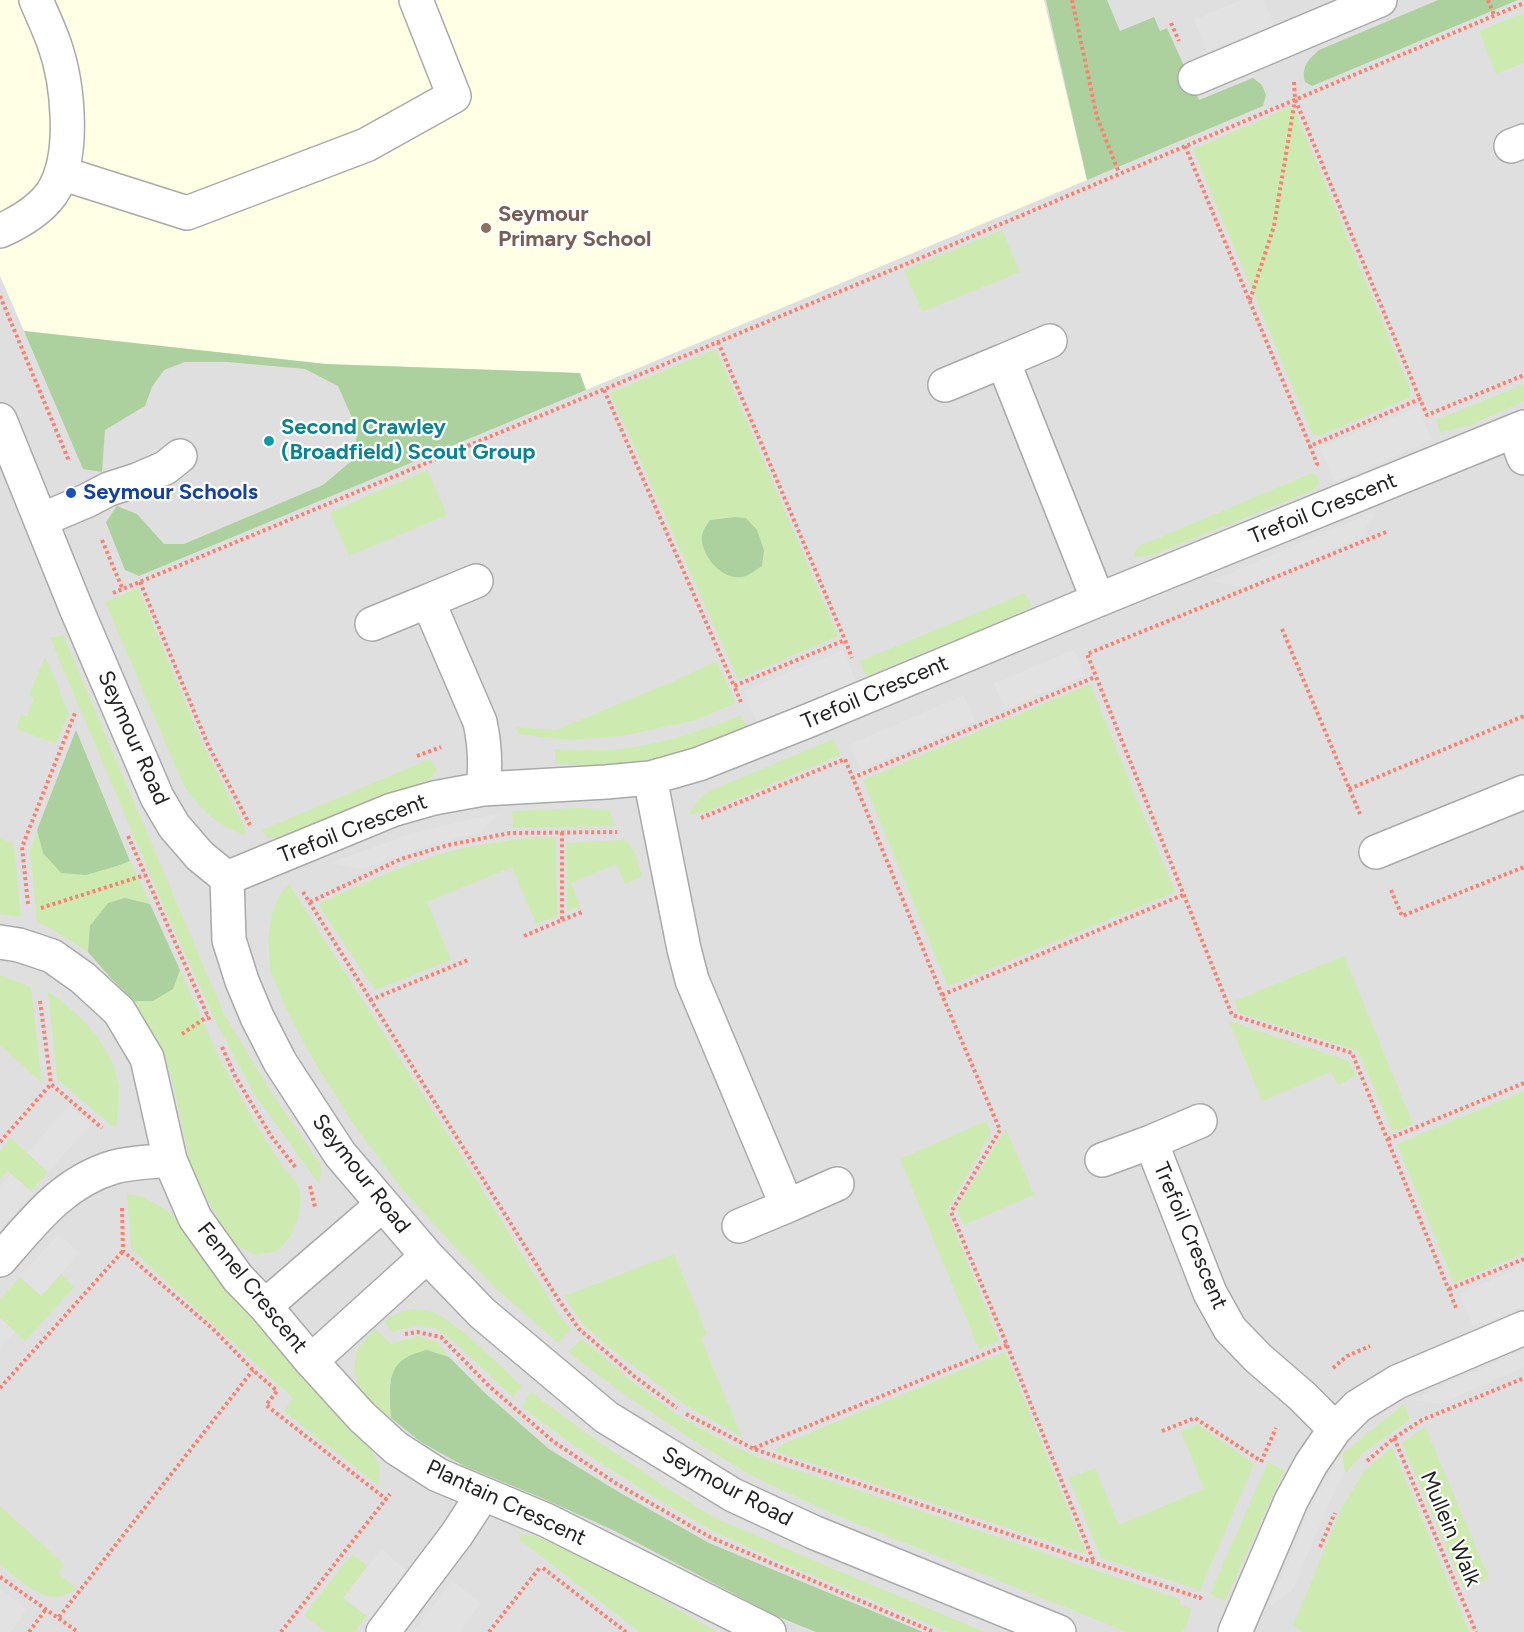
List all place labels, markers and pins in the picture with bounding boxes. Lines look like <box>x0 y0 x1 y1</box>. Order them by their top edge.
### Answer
place label: Seymour Primary School <box>498 202 651 254</box>
marker: Seymour Primary School <box>479 221 493 235</box>
place label: Second Crawley (Broadfield) Scout Group <box>281 415 535 466</box>
marker: Second Crawley (Broadfield) Scout Group <box>262 434 276 448</box>
place label: Seymour Schools <box>83 480 258 506</box>
marker: Seymour Schools <box>64 486 78 500</box>

